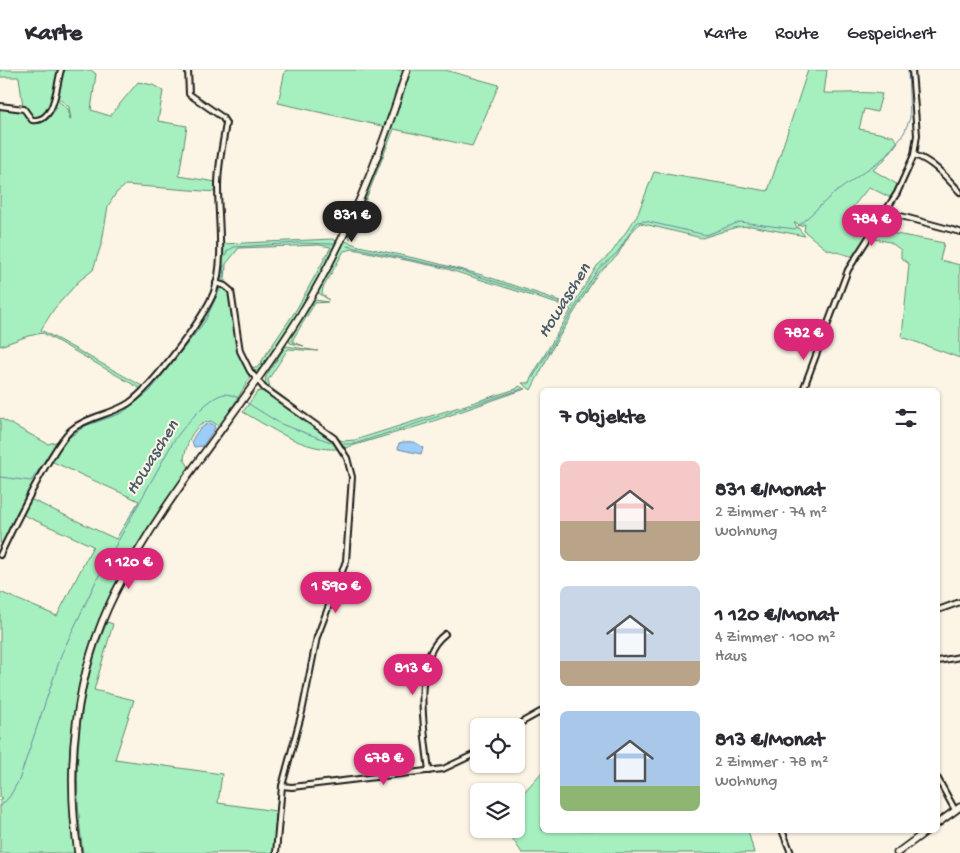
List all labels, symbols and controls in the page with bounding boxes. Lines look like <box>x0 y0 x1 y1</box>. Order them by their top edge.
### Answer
text: Karte <box>25 20 82 49</box>
text: Karte <box>704 24 747 45</box>
text: Route <box>775 24 819 45</box>
text: Gespeichert <box>847 24 935 45</box>
pin: 831 € <box>317 200 387 243</box>
pin: 784 € <box>837 204 907 247</box>
text: 831 € <box>334 207 370 226</box>
text: 784 € <box>853 211 891 230</box>
water label: Howaschen <box>534 260 596 342</box>
pin: 782 € <box>769 318 839 361</box>
text: 782 € <box>785 325 823 344</box>
icon: filters <box>892 404 920 432</box>
text: 7 Objekte <box>560 406 645 431</box>
water label: Howaschen <box>122 417 184 499</box>
text: 831 €/Monat <box>715 479 824 504</box>
icon: home <box>600 481 660 541</box>
text: 2 Zimmer · 74 m² <box>715 504 827 523</box>
text: Wohnung <box>715 523 777 542</box>
pin: 1 120 € <box>83 548 175 590</box>
text: 1 120 € <box>106 554 152 573</box>
pin: 1 590 € <box>290 572 382 614</box>
text: 1 590 € <box>311 578 361 597</box>
text: 1 120 €/Monat <box>715 604 837 629</box>
icon: home <box>600 606 660 666</box>
text: 4 Zimmer · 100 m² <box>715 629 836 648</box>
text: Haus <box>715 648 746 667</box>
pin: 813 € <box>378 654 448 696</box>
text: 813 € <box>395 660 431 679</box>
map controls <box>470 718 525 838</box>
button: locate <box>470 718 525 773</box>
text: 813 €/Monat <box>715 729 824 754</box>
icon: home <box>600 731 660 791</box>
pin: 678 € <box>349 744 419 786</box>
text: 678 € <box>365 750 403 769</box>
text: 2 Zimmer · 78 m² <box>715 754 828 773</box>
text: Wohnung <box>715 773 777 792</box>
button: layers <box>470 783 525 838</box>

